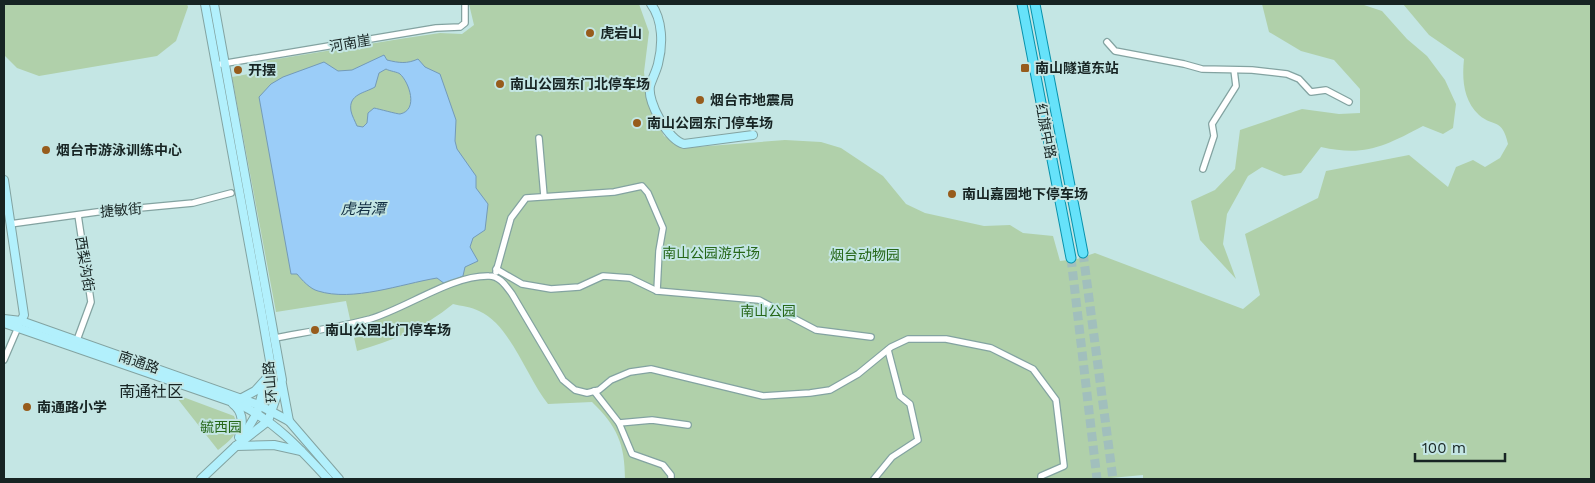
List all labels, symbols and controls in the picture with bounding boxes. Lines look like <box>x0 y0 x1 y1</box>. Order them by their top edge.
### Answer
place label: 虎岩山 <box>600 25 642 41</box>
marker: 虎岩山 <box>584 27 596 39</box>
street label: 河南崖 <box>328 31 372 55</box>
place label: 南山隧道东站 <box>1035 60 1119 76</box>
place label: 开摆 <box>248 62 276 78</box>
marker: 南山隧道东站 <box>1019 62 1031 74</box>
marker: 开摆 <box>232 64 244 76</box>
place label: 南山公园东门北停车场 <box>510 76 650 92</box>
marker: 南山公园东门北停车场 <box>494 78 506 90</box>
place label: 烟台市地震局 <box>710 92 794 108</box>
marker: 烟台市地震局 <box>694 94 706 106</box>
street label: 红旗中路 <box>1033 102 1059 160</box>
place label: 南山公园东门停车场 <box>647 115 773 131</box>
marker: 南山公园东门停车场 <box>631 117 643 129</box>
place label: 烟台市游泳训练中心 <box>56 142 182 158</box>
marker: 烟台市游泳训练中心 <box>40 144 52 156</box>
place label: 南山嘉园地下停车场 <box>962 186 1088 202</box>
marker: 南山嘉园地下停车场 <box>946 188 958 200</box>
street label: 捷敏街 <box>99 200 143 220</box>
water label: 虎岩潭 <box>340 200 388 218</box>
street label: 西梨沟街 <box>73 235 97 293</box>
park label: 南山公园游乐场 <box>662 245 760 261</box>
park label: 烟台动物园 <box>830 247 900 263</box>
park label: 南山公园 <box>740 303 796 319</box>
place label: 南山公园北门停车场 <box>325 322 451 338</box>
marker: 南山公园北门停车场 <box>309 324 321 336</box>
street label: 南通路 <box>117 348 161 376</box>
street label: 环山路 <box>260 360 280 404</box>
district label: 南通社区 <box>119 382 183 401</box>
place label: 南通路小学 <box>37 399 107 415</box>
marker: 南通路小学 <box>21 401 33 413</box>
park label: 毓西园 <box>200 419 242 435</box>
scale bar <box>1415 430 1505 462</box>
text: 100 m <box>1422 439 1466 457</box>

